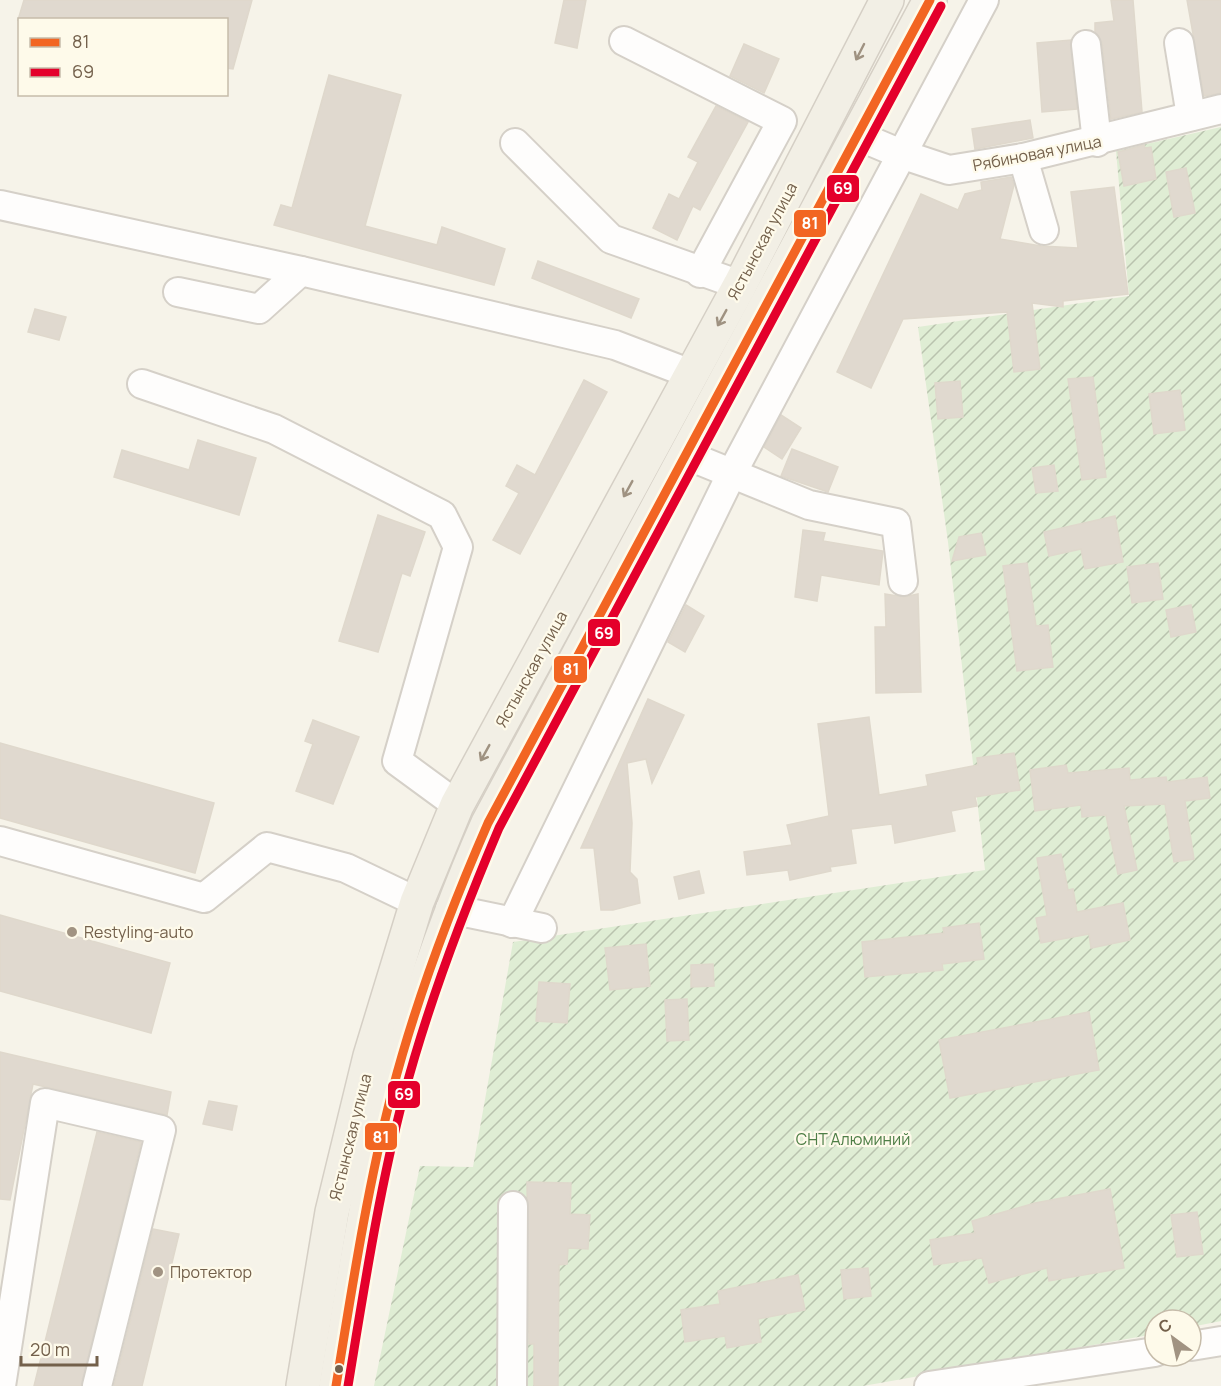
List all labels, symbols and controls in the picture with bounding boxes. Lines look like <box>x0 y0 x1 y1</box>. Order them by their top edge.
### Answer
legend <box>18 18 228 96</box>
text: 81 <box>72 29 89 53</box>
one-way arrow <box>854 43 866 60</box>
text: 69 <box>72 59 94 83</box>
street label: Рябиновая улица <box>971 130 1103 176</box>
line badge: 69 <box>826 174 860 203</box>
text: 69 <box>833 177 853 199</box>
street label: Ястынская улица <box>722 178 802 304</box>
line badge: 81 <box>793 209 827 238</box>
text: 81 <box>802 212 818 234</box>
one-way arrow <box>716 309 728 326</box>
one-way arrow <box>622 480 633 498</box>
street label: Ястынская улица <box>490 607 572 731</box>
line badge: 69 <box>587 618 621 647</box>
text: 69 <box>594 622 614 644</box>
line badge: 81 <box>553 655 588 684</box>
text: 81 <box>563 658 579 680</box>
one-way arrow <box>479 744 491 761</box>
place label: Restyling-auto <box>84 921 194 943</box>
marker: Restyling-auto <box>65 925 79 939</box>
street label: Ястынская улица <box>324 1071 376 1203</box>
line badge: 69 <box>387 1080 421 1109</box>
text: 69 <box>394 1083 414 1105</box>
line badge: 81 <box>364 1122 398 1151</box>
text: 81 <box>373 1126 389 1148</box>
park label: СНТ Алюминий <box>796 1128 910 1150</box>
place label: Протектор <box>170 1261 252 1283</box>
marker: Протектор <box>151 1265 165 1279</box>
north arrow <box>1143 1308 1203 1368</box>
text: С <box>1154 1313 1176 1338</box>
scale bar <box>21 1329 98 1367</box>
text: 20 m <box>30 1337 70 1361</box>
unlabelled marker <box>333 1363 345 1375</box>

